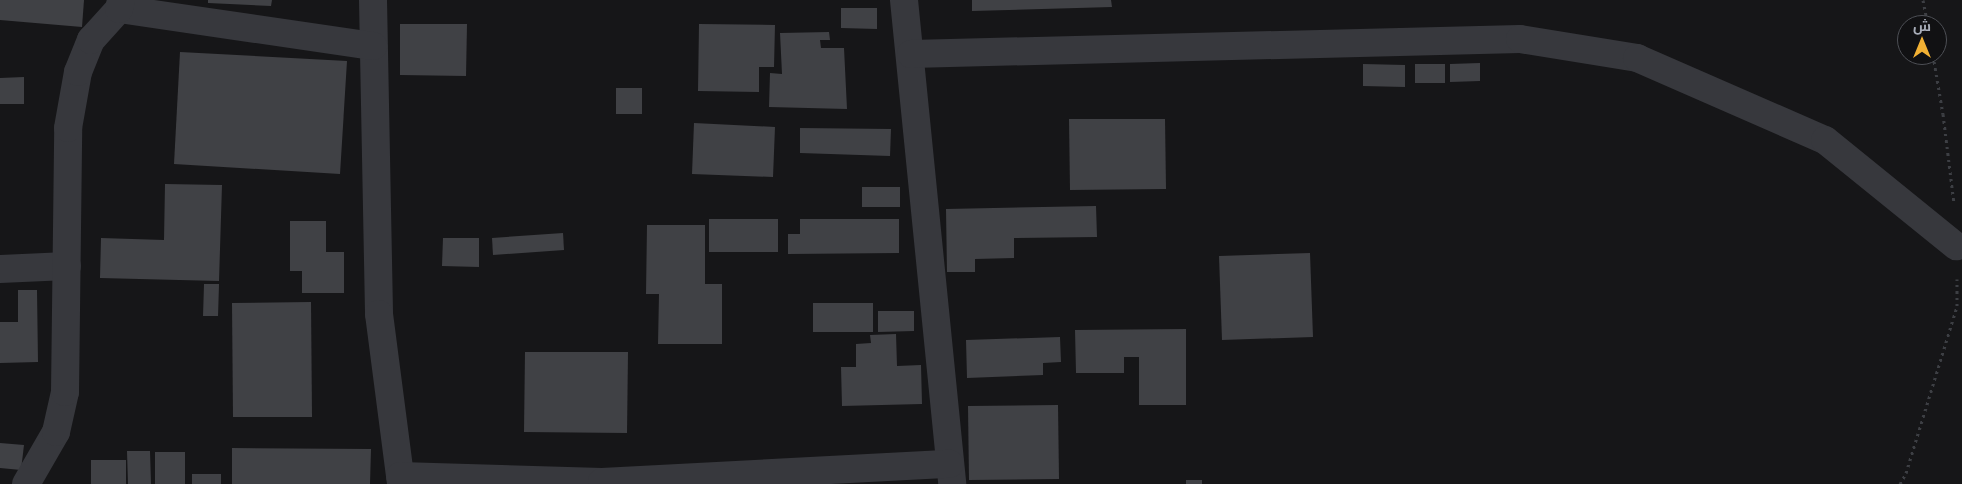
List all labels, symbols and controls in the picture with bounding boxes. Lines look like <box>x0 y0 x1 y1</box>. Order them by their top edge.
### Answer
north arrow <box>1897 15 1947 65</box>
text: ش <box>1913 17 1931 35</box>

